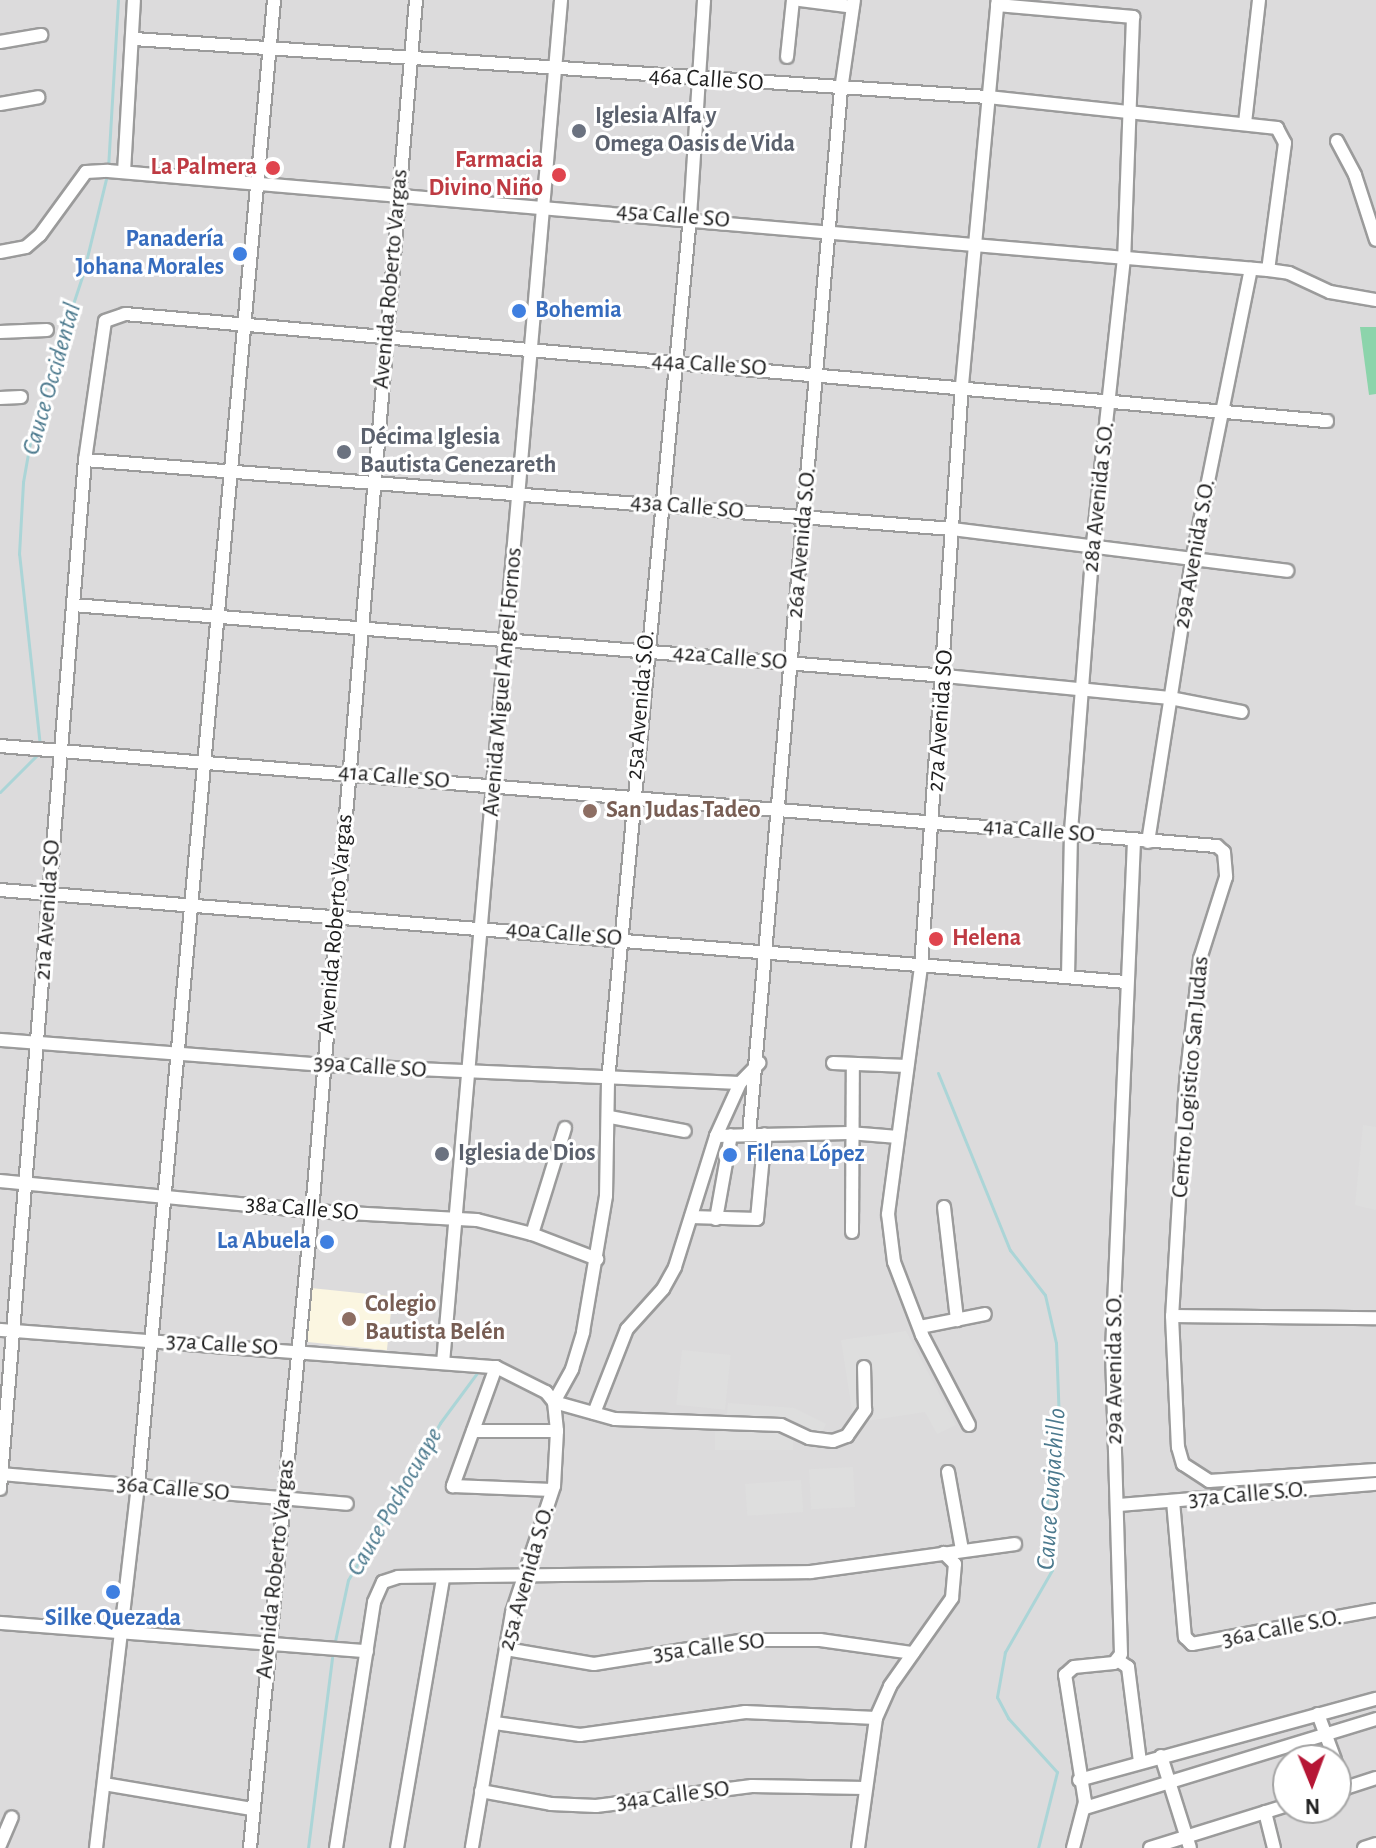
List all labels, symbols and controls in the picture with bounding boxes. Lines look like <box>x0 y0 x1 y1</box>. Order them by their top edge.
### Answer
street label: 46a Calle SO <box>648 62 764 98</box>
place label: Iglesia Alfa y Omega Oasis de Vida <box>595 103 795 159</box>
marker: Iglesia Alfa y Omega Oasis de Vida <box>570 122 588 140</box>
place label: Farmacia Divino Niño <box>428 147 543 203</box>
place label: La Palmera <box>151 154 257 182</box>
marker: La Palmera <box>264 159 282 177</box>
marker: Farmacia Divino Niño <box>550 166 568 184</box>
street label: Avenida Roberto Vargas <box>367 168 415 390</box>
street label: 45a Calle SO <box>615 197 731 235</box>
place label: Panadería Johana Morales <box>76 226 224 282</box>
marker: Panadería Johana Morales <box>231 245 249 263</box>
place label: Bohemia <box>535 297 622 325</box>
water label: Cauce Occidental <box>15 299 89 459</box>
marker: Bohemia <box>510 302 528 320</box>
street label: 44a Calle SO <box>651 347 767 383</box>
street label: 28a Avenida S.O. <box>1077 420 1121 574</box>
place label: Décima Iglesia Bautista Genezareth <box>360 424 556 480</box>
marker: Décima Iglesia Bautista Genezareth <box>335 443 353 461</box>
street label: 26a Avenida S.O. <box>781 466 823 620</box>
street label: 29a Avenida S.O. <box>1168 477 1222 631</box>
street label: 43a Calle SO <box>629 488 745 526</box>
street label: Avenida Miguel Angel Fornos <box>477 546 529 818</box>
street label: 25a Avenida S.O. <box>620 629 662 781</box>
street label: 42a Calle SO <box>672 639 788 677</box>
street label: 27a Avenida SO <box>922 649 960 793</box>
street label: 41a Calle SO <box>337 758 451 796</box>
place label: San Judas Tadeo <box>606 797 761 825</box>
marker: San Judas Tadeo <box>581 802 599 820</box>
street label: 41a Calle SO <box>982 812 1096 850</box>
street label: Avenida Roberto Vargas <box>312 813 360 1035</box>
street label: 21a Avenida SO <box>29 839 67 981</box>
street label: 40a Calle SO <box>505 915 623 953</box>
place label: Helena <box>952 925 1021 953</box>
marker: Helena <box>927 930 945 948</box>
street label: Centro Logistico San Judas <box>1166 955 1216 1199</box>
street label: 39a Calle SO <box>313 1049 427 1085</box>
place label: Iglesia de Dios <box>458 1140 595 1168</box>
place label: Filena López <box>746 1141 865 1169</box>
marker: Iglesia de Dios <box>433 1145 451 1163</box>
marker: Filena López <box>721 1146 739 1164</box>
street label: 38a Calle SO <box>244 1190 360 1228</box>
place label: La Abuela <box>217 1228 311 1256</box>
marker: La Abuela <box>318 1233 336 1251</box>
place label: Colegio Bautista Belén <box>365 1291 505 1347</box>
street label: 29a Avenida S.O. <box>1101 1293 1129 1445</box>
marker: Colegio Bautista Belén <box>340 1310 358 1328</box>
street label: 37a Calle SO <box>165 1327 279 1363</box>
water label: Cauce Cuajachillo <box>1031 1407 1073 1571</box>
water label: Cauce Pochocuape <box>340 1422 450 1582</box>
street label: Avenida Roberto Vargas <box>250 1458 302 1680</box>
street label: 36a Calle SO <box>115 1470 231 1508</box>
street label: 37a Calle S.O. <box>1187 1475 1309 1515</box>
street label: 25a Avenida S.O. <box>492 1502 562 1654</box>
marker: Silke Quezada <box>104 1583 122 1601</box>
street label: 36a Calle S.O. <box>1220 1603 1344 1655</box>
place label: Silke Quezada <box>45 1605 181 1633</box>
street label: 35a Calle SO <box>652 1627 766 1669</box>
north arrow <box>1272 1744 1352 1824</box>
street label: 34a Calle SO <box>615 1775 731 1817</box>
text: N <box>1305 1795 1320 1817</box>

